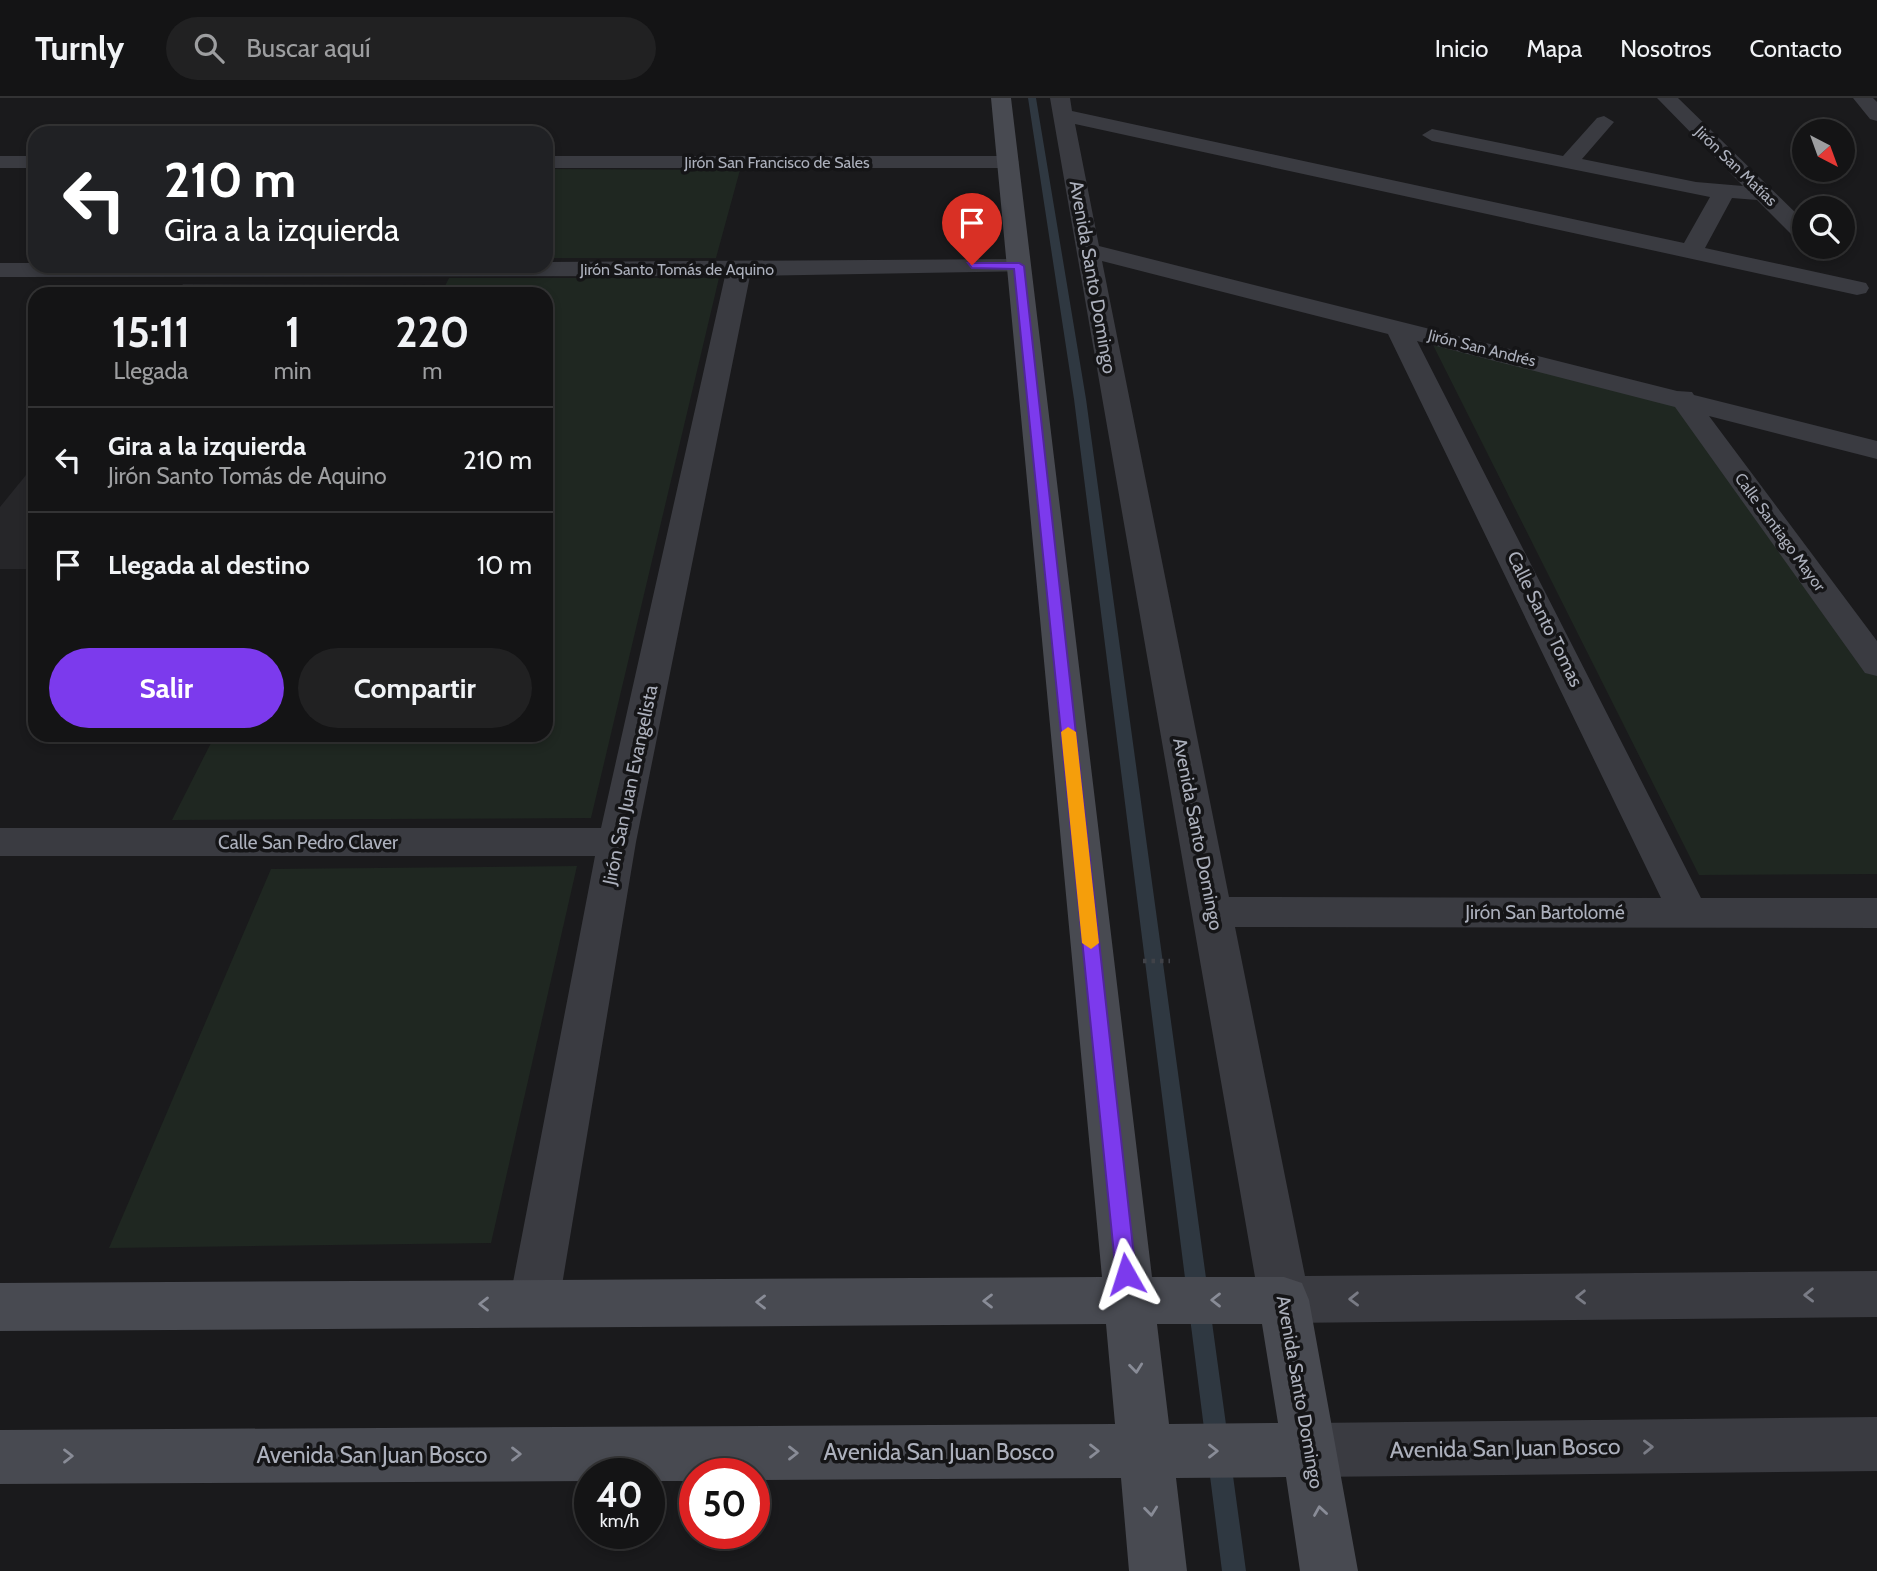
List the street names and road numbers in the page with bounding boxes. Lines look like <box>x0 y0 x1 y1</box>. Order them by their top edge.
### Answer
street label: Jirón San Matías <box>1690 121 1781 210</box>
street label: Jirón San Francisco de Sales <box>683 153 870 172</box>
street label: Avenida Santo Domingo <box>1065 179 1121 375</box>
street label: Jirón Santo Tomás de Aquino <box>579 260 774 279</box>
street label: Jirón San Andrés <box>1425 325 1538 371</box>
street label: Calle Santiago Mayor <box>1731 469 1830 596</box>
street label: Calle Santo Tomas <box>1502 547 1588 691</box>
street label: Jirón San Juan Evangelista <box>597 683 662 888</box>
street label: Avenida Santo Domingo <box>1168 736 1228 932</box>
street label: Calle San Pedro Claver <box>218 831 398 854</box>
street label: Jirón San Bartolomé <box>1464 901 1625 924</box>
street label: Avenida Santo Domingo <box>1272 1294 1328 1490</box>
street label: Avenida San Juan Bosco <box>1389 1432 1621 1464</box>
street label: Avenida San Juan Bosco <box>823 1438 1055 1466</box>
street label: Avenida San Juan Bosco <box>256 1441 488 1469</box>

